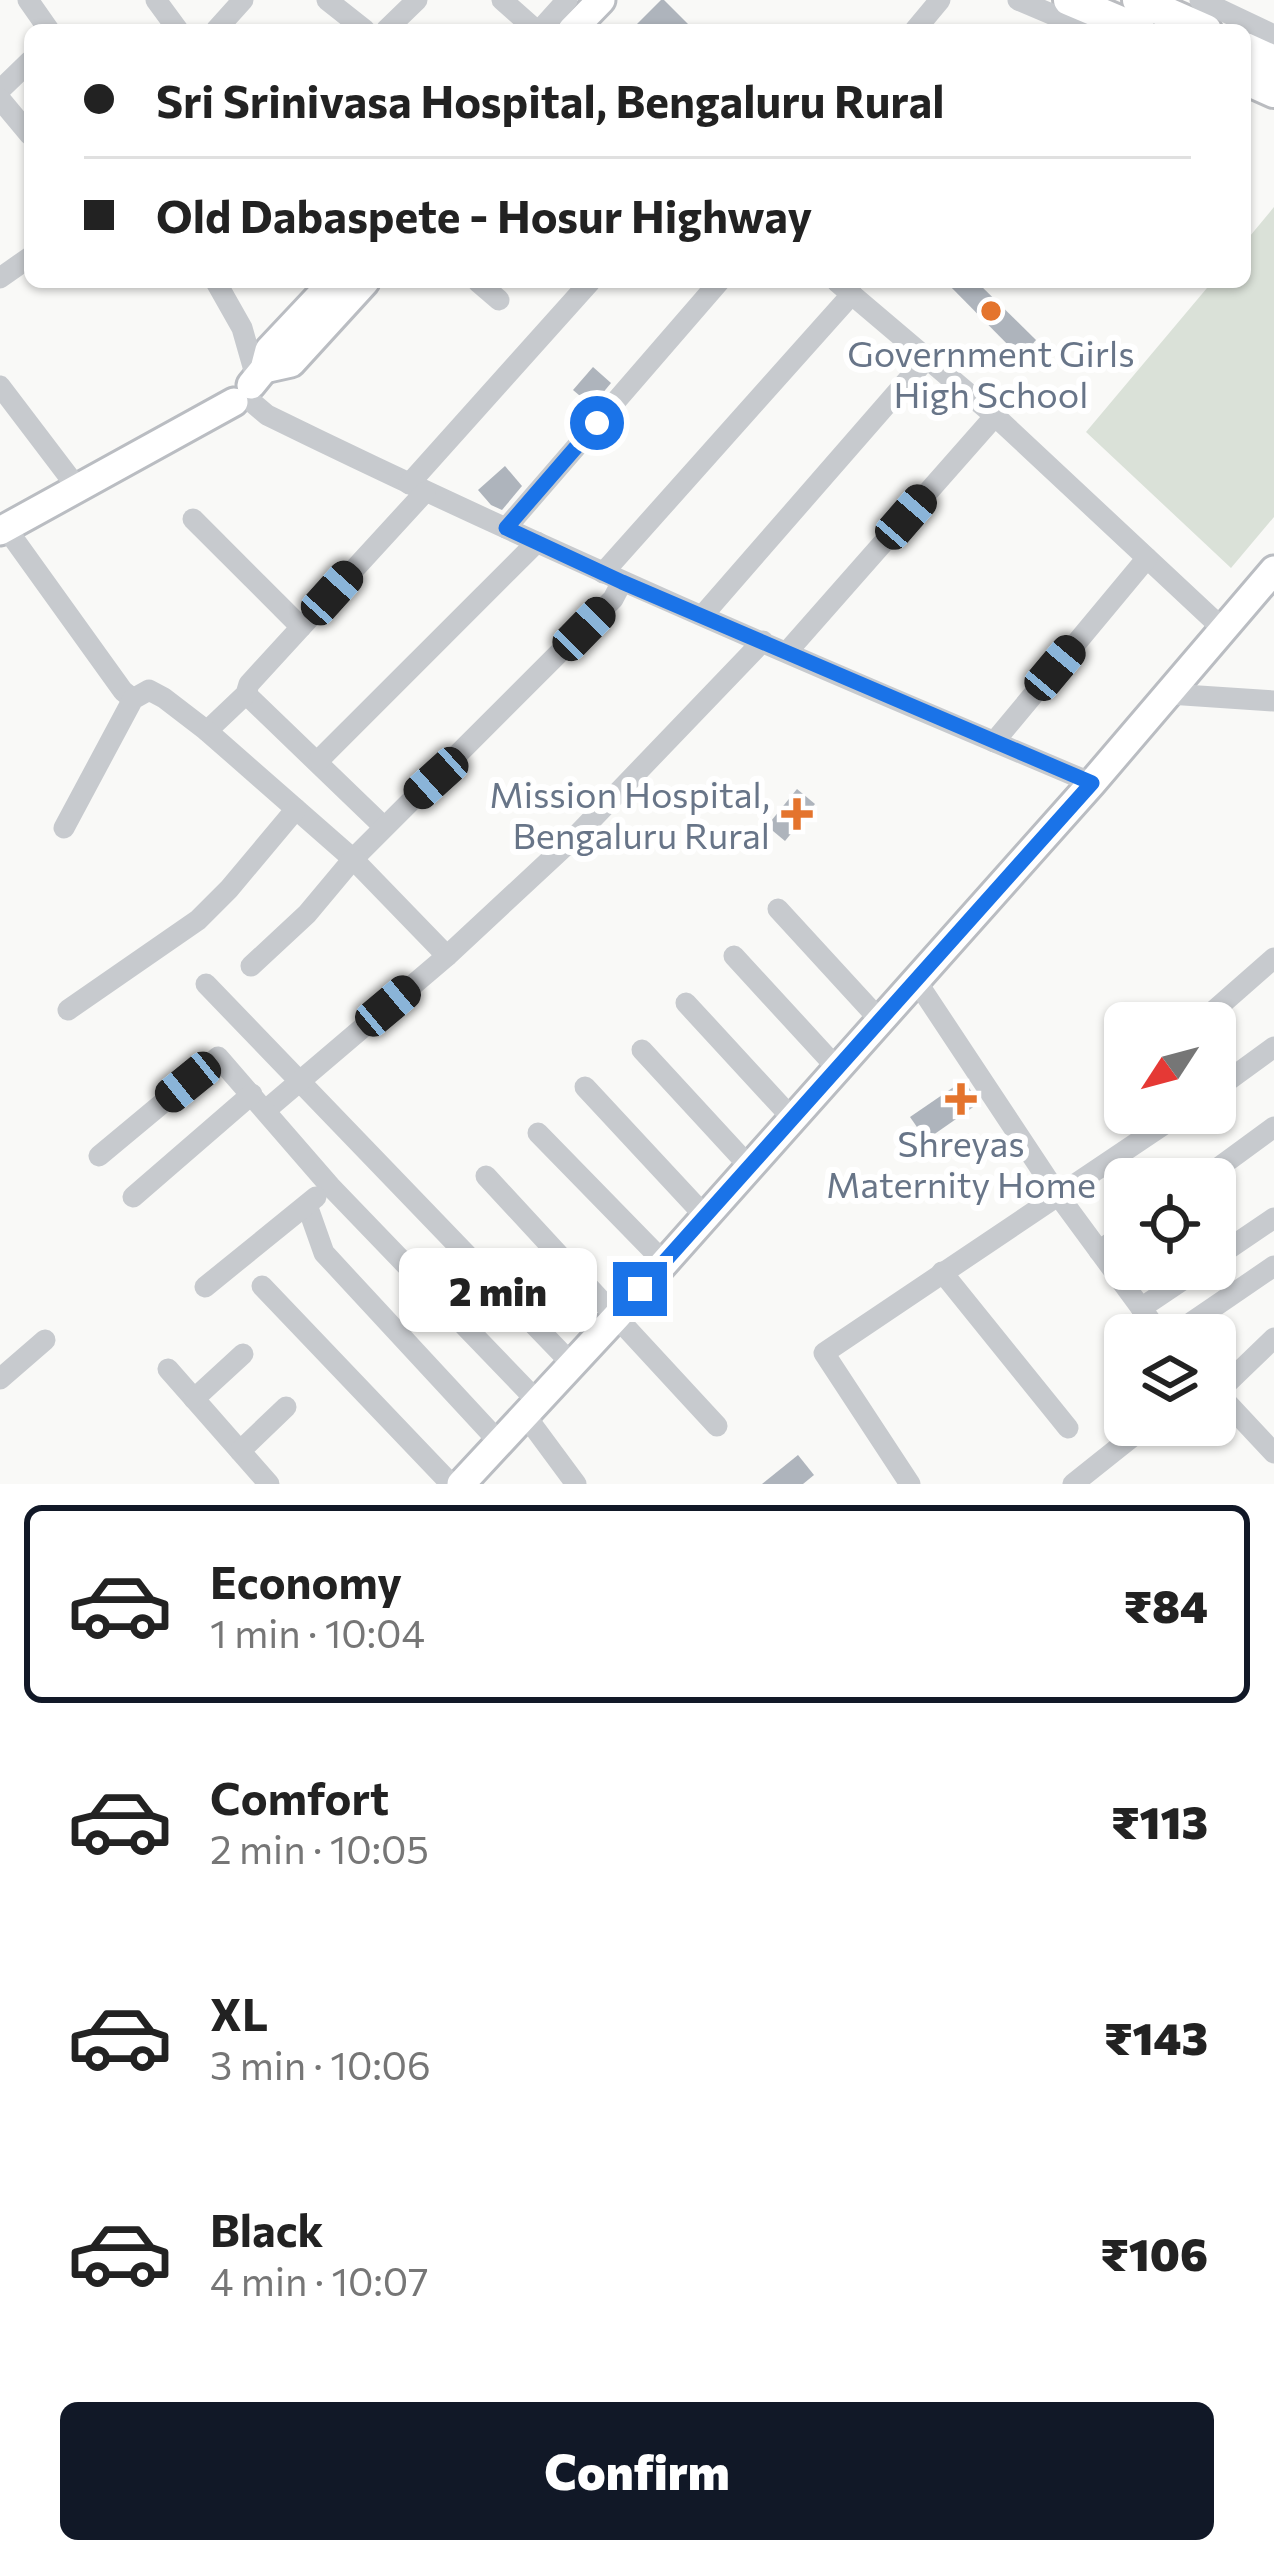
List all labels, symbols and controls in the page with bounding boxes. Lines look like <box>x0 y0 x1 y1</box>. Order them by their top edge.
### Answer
text: Sri Srinivasa Hospital, Bengaluru Rural <box>156 72 944 127</box>
text: Old Dabaspete - Hosur Highway <box>156 187 812 242</box>
marker: Government Girls High School <box>978 298 1004 324</box>
place label: Government Girls High School <box>847 330 1135 415</box>
route start <box>570 396 624 450</box>
car <box>869 478 943 556</box>
car <box>295 554 369 632</box>
car <box>546 591 622 667</box>
car <box>1018 629 1092 707</box>
car <box>397 741 475 815</box>
place label: Mission Hospital, Bengaluru Rural <box>489 771 770 856</box>
marker: Mission Hospital, Bengaluru Rural <box>781 798 813 830</box>
car <box>349 969 427 1043</box>
north arrow <box>1104 1002 1236 1134</box>
map controls <box>1104 1002 1236 1446</box>
car <box>149 1045 227 1119</box>
marker: Shreyas Maternity Home <box>945 1083 977 1115</box>
place label: Shreyas Maternity Home <box>826 1120 1096 1205</box>
button: locate <box>1104 1158 1236 1290</box>
callout: 2 min <box>400 1247 598 1331</box>
route end <box>613 1262 667 1316</box>
text: 2 min <box>449 1266 547 1314</box>
button: layers <box>1104 1314 1236 1446</box>
icon: car <box>66 1550 174 1658</box>
text: Economy <box>210 1553 402 1608</box>
text: ₹84 <box>1123 1577 1208 1632</box>
text: 1 min · 10:04 <box>210 1608 425 1656</box>
icon: car <box>66 1766 174 1874</box>
text: Comfort <box>210 1769 389 1824</box>
text: ₹113 <box>1111 1793 1208 1848</box>
text: 2 min · 10:05 <box>210 1824 429 1872</box>
icon: car <box>66 1982 174 2090</box>
text: XL <box>210 1985 268 2040</box>
text: ₹143 <box>1104 2009 1208 2064</box>
text: 3 min · 10:06 <box>210 2040 431 2088</box>
icon: car <box>66 2198 174 2306</box>
text: Black <box>210 2201 323 2256</box>
text: ₹106 <box>1100 2225 1208 2280</box>
text: 4 min · 10:07 <box>210 2256 429 2304</box>
button: Confirm <box>60 2402 1214 2540</box>

